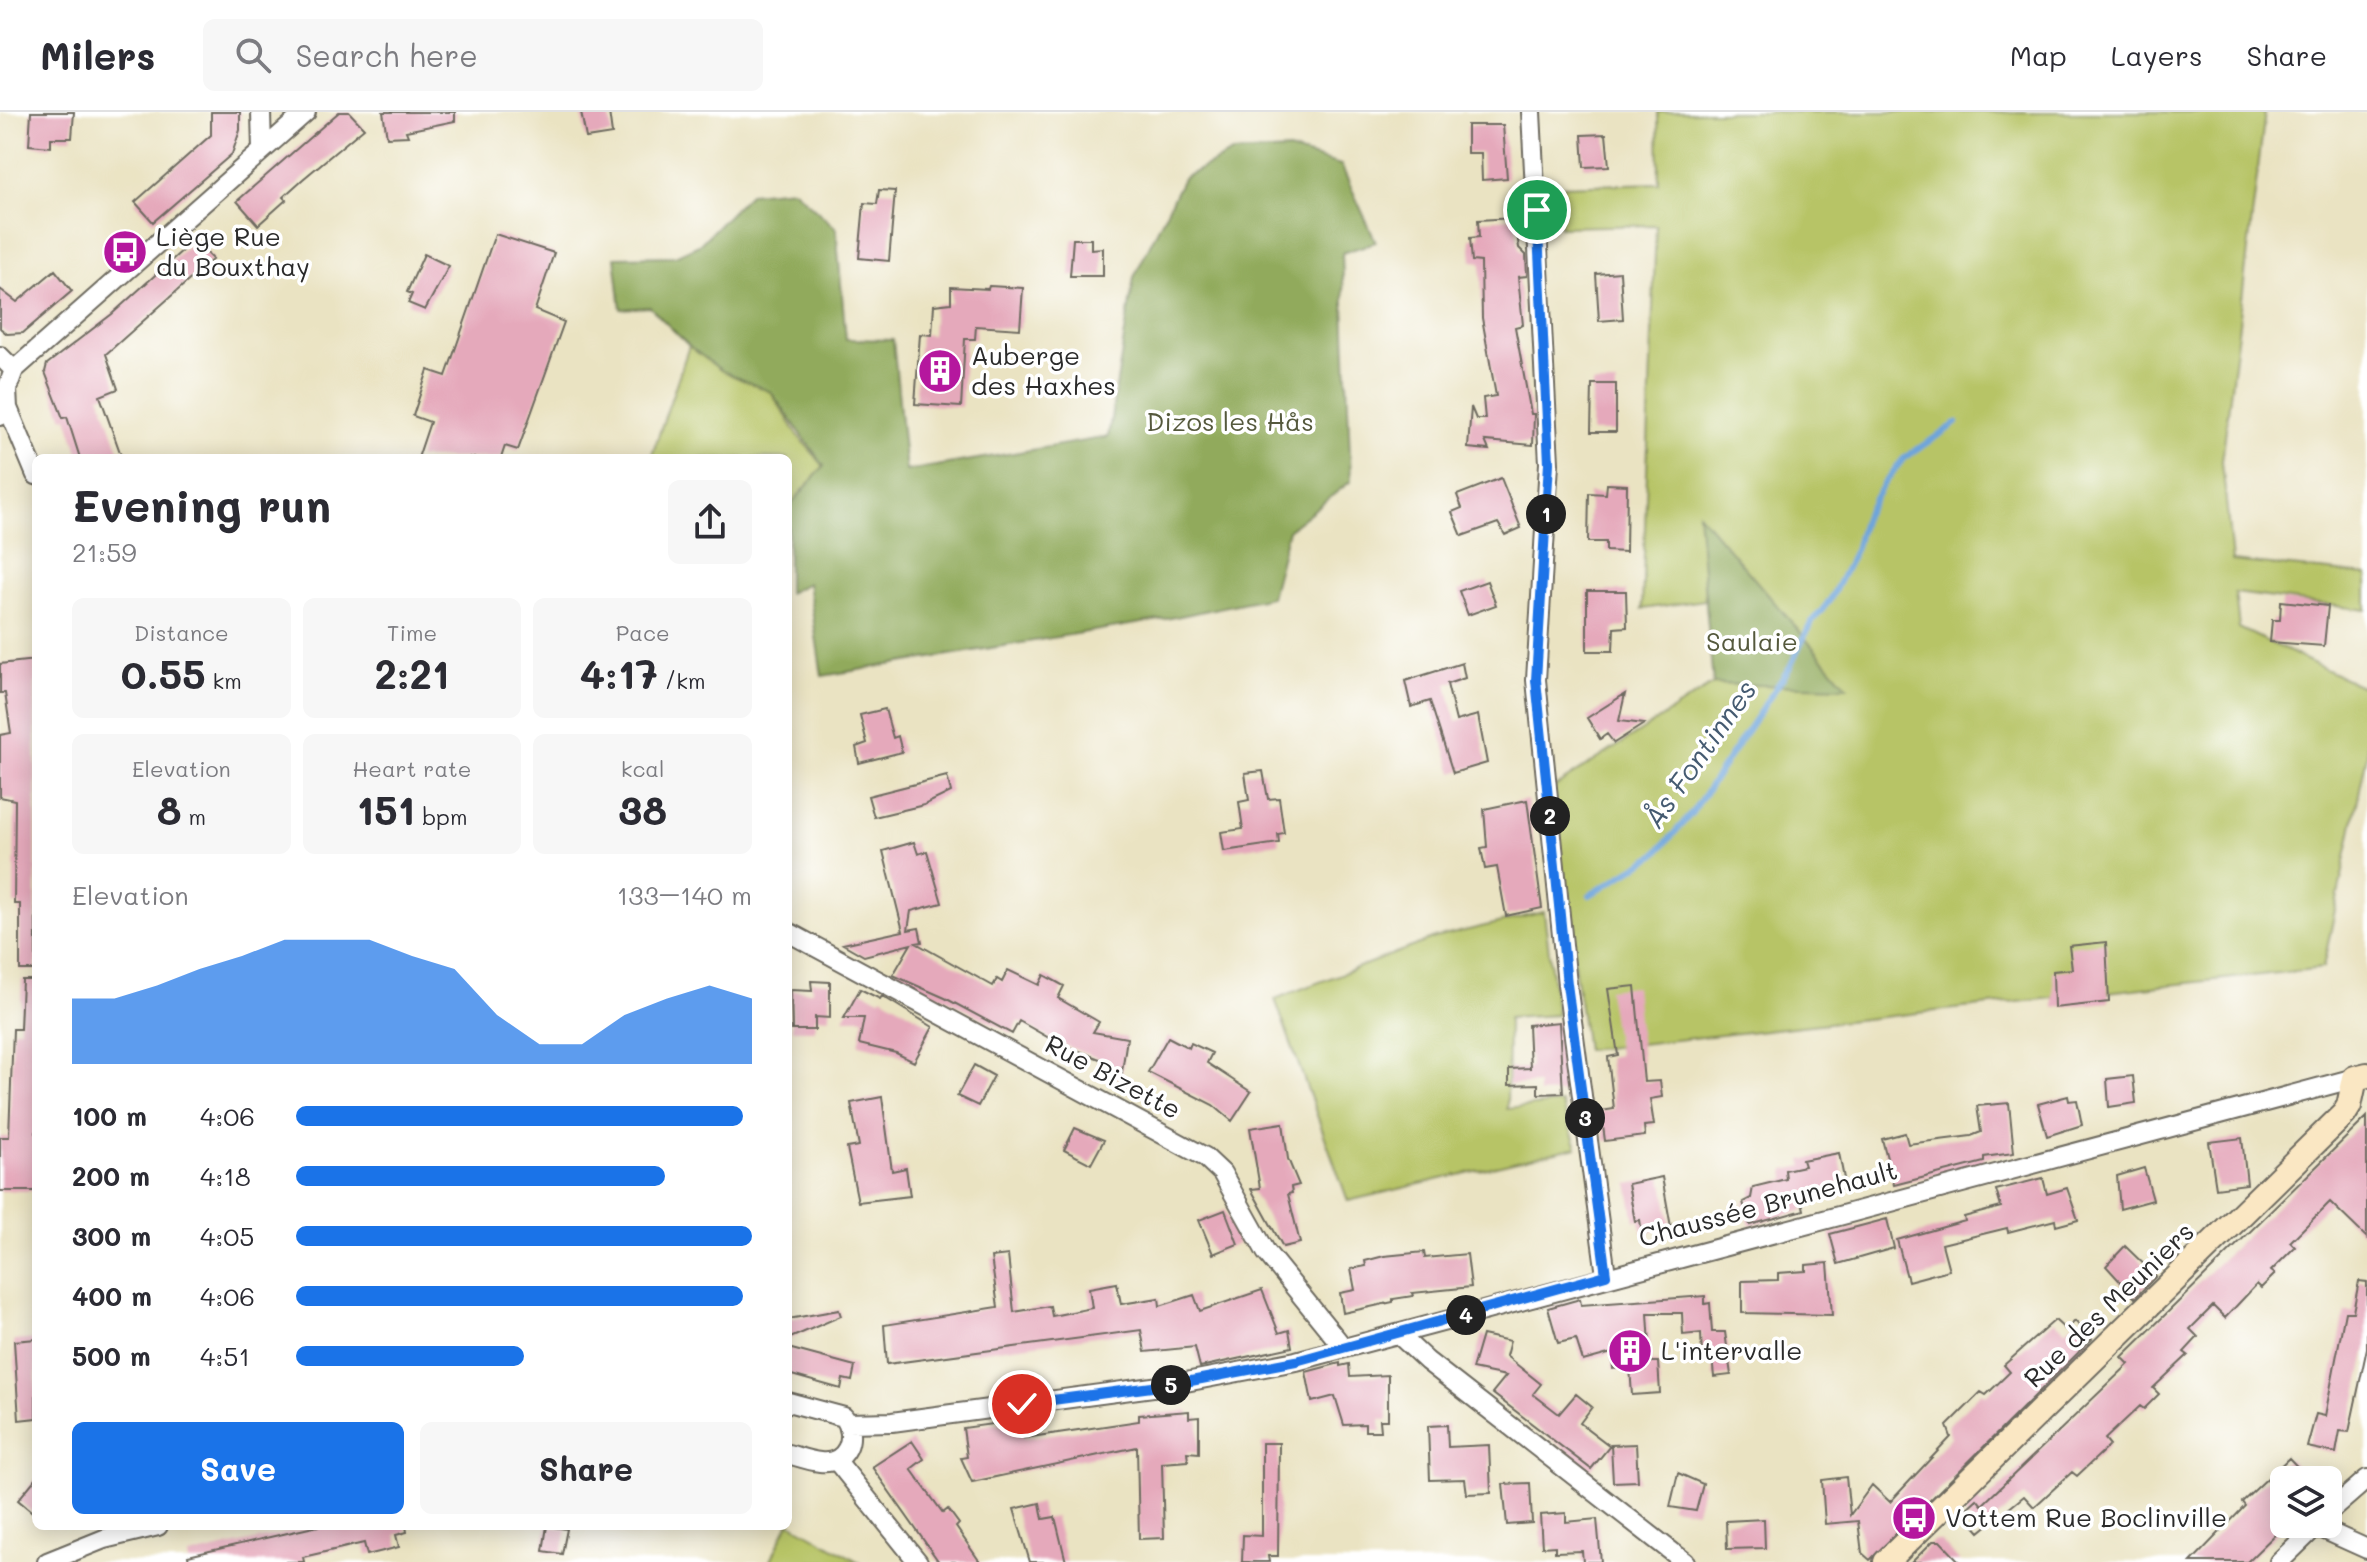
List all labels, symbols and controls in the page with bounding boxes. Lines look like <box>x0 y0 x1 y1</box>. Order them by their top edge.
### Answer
search box <box>203 19 763 91</box>
text: Milers <box>40 30 155 80</box>
icon: search <box>231 33 275 77</box>
text: Search here <box>295 35 478 75</box>
text: Map <box>2010 37 2067 73</box>
text: Layers <box>2111 37 2203 73</box>
text: Share <box>2247 37 2327 73</box>
pin <box>1503 176 1571 244</box>
icon: arrive <box>1515 188 1559 232</box>
place label: Liège Rue du Bouxthay <box>156 219 310 283</box>
bus stop icon: Liège Rue du Bouxthay <box>101 228 149 276</box>
place label: Auberge des Haxhes <box>971 338 1116 402</box>
building icon: Auberge des Haxhes <box>916 347 964 395</box>
park label: Dizos les Hås <box>1146 404 1314 438</box>
text: Evening run <box>72 476 331 533</box>
button: share <box>668 480 752 564</box>
pin: 1 <box>1526 494 1566 534</box>
text: 1 <box>1541 499 1551 528</box>
text: 21:59 <box>72 535 137 569</box>
text: Distance <box>134 618 229 647</box>
text: Time <box>387 618 437 647</box>
text: Pace <box>616 618 670 647</box>
park label: Saulaie <box>1706 624 1798 658</box>
text: 0.55 <box>121 647 206 699</box>
text: 2:21 <box>374 647 450 699</box>
text: 4:17 <box>580 647 658 699</box>
text: km <box>206 666 242 695</box>
text: /km <box>658 666 706 695</box>
water label: Ås Fontinnes <box>1635 672 1763 834</box>
text: Elevation <box>132 754 231 783</box>
text: Heart rate <box>353 754 471 783</box>
text: kcal <box>621 754 665 783</box>
text: 8 <box>157 783 181 835</box>
text: 151 <box>357 783 415 835</box>
text: 38 <box>618 783 667 835</box>
pin: 2 <box>1530 796 1570 836</box>
text: 2 <box>1544 801 1556 830</box>
text: m <box>181 802 206 831</box>
text: bpm <box>415 802 467 831</box>
text: Elevation <box>72 878 189 912</box>
text: 133–140 m <box>617 878 752 912</box>
street label: Rue Bizette <box>1040 1026 1187 1126</box>
pin: 3 <box>1565 1098 1605 1138</box>
text: 100 m <box>72 1099 147 1133</box>
text: 4:06 <box>200 1099 255 1133</box>
text: 3 <box>1578 1103 1592 1132</box>
street label: Chaussée Brunehault <box>1635 1152 1901 1254</box>
text: 200 m <box>72 1159 150 1193</box>
text: 4:18 <box>200 1159 251 1193</box>
street label: Rue des Meuniers <box>2016 1214 2201 1394</box>
text: 300 m <box>72 1219 151 1253</box>
text: 4:05 <box>200 1219 255 1253</box>
text: 400 m <box>72 1279 152 1313</box>
text: 4:06 <box>200 1279 255 1313</box>
pin: 4 <box>1446 1295 1486 1335</box>
text: 4 <box>1459 1300 1473 1329</box>
building icon: L'intervalle <box>1606 1327 1654 1375</box>
place label: L'intervalle <box>1661 1333 1802 1367</box>
text: 500 m <box>72 1339 151 1373</box>
text: 4:51 <box>200 1339 250 1373</box>
pin: 5 <box>1151 1365 1191 1405</box>
pin <box>988 1370 1056 1438</box>
text: 5 <box>1165 1370 1177 1399</box>
icon: check <box>1000 1382 1044 1426</box>
button: Save <box>72 1422 404 1514</box>
button: Share <box>420 1422 752 1514</box>
map controls <box>2270 1466 2342 1538</box>
button: layers <box>2270 1466 2342 1538</box>
bus stop icon: Vottem Rue Boclinville <box>1890 1494 1938 1542</box>
place label: Vottem Rue Boclinville <box>1945 1500 2227 1534</box>

